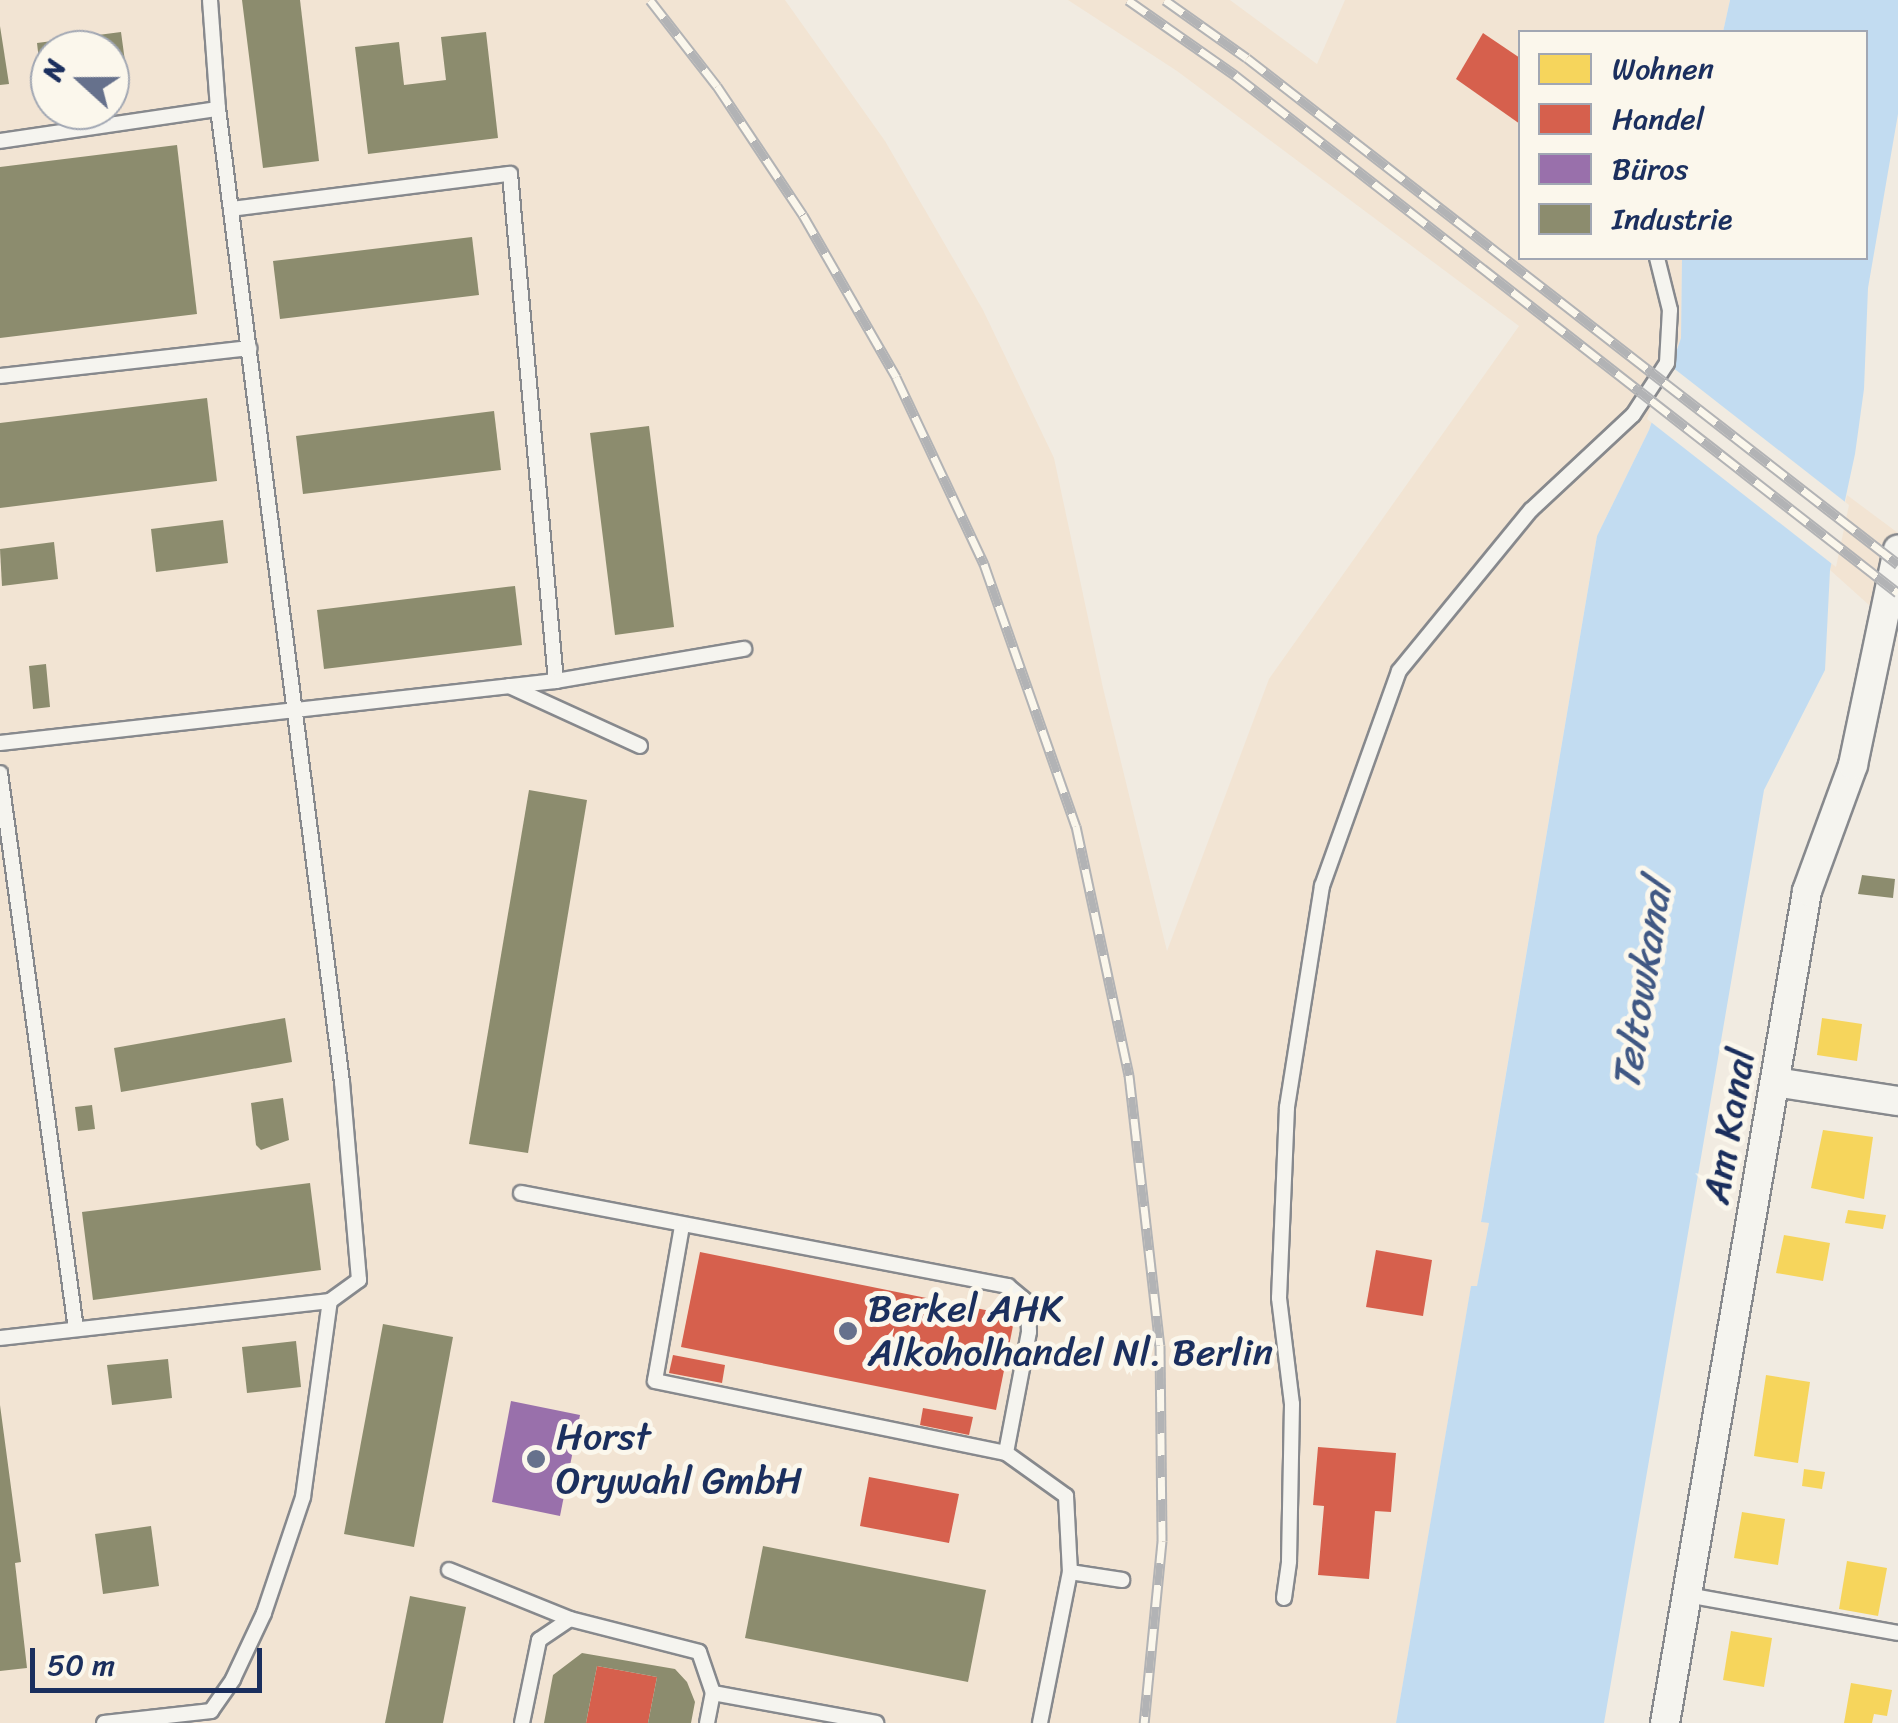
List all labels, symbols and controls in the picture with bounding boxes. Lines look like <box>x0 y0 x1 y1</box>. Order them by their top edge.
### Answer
north arrow <box>30 30 130 130</box>
legend <box>1518 30 1868 260</box>
text: Wohnen <box>1612 42 1714 96</box>
text: N <box>27 52 80 88</box>
text: Handel <box>1612 92 1704 146</box>
text: Büros <box>1612 142 1688 196</box>
text: Industrie <box>1612 192 1732 246</box>
water label: Teltowkanal <box>1602 877 1682 1093</box>
street label: Am Kanal <box>1693 1045 1765 1207</box>
place label: Berkel AHK Alkoholhandel Nl. Berlin <box>868 1286 1273 1376</box>
marker: Berkel AHK Alkoholhandel Nl. Berlin <box>837 1320 859 1342</box>
place label: Horst Orywahl GmbH <box>556 1414 802 1504</box>
marker: Horst Orywahl GmbH <box>525 1448 547 1470</box>
scale bar <box>35 1628 268 1690</box>
text: 50 m <box>47 1638 115 1692</box>

